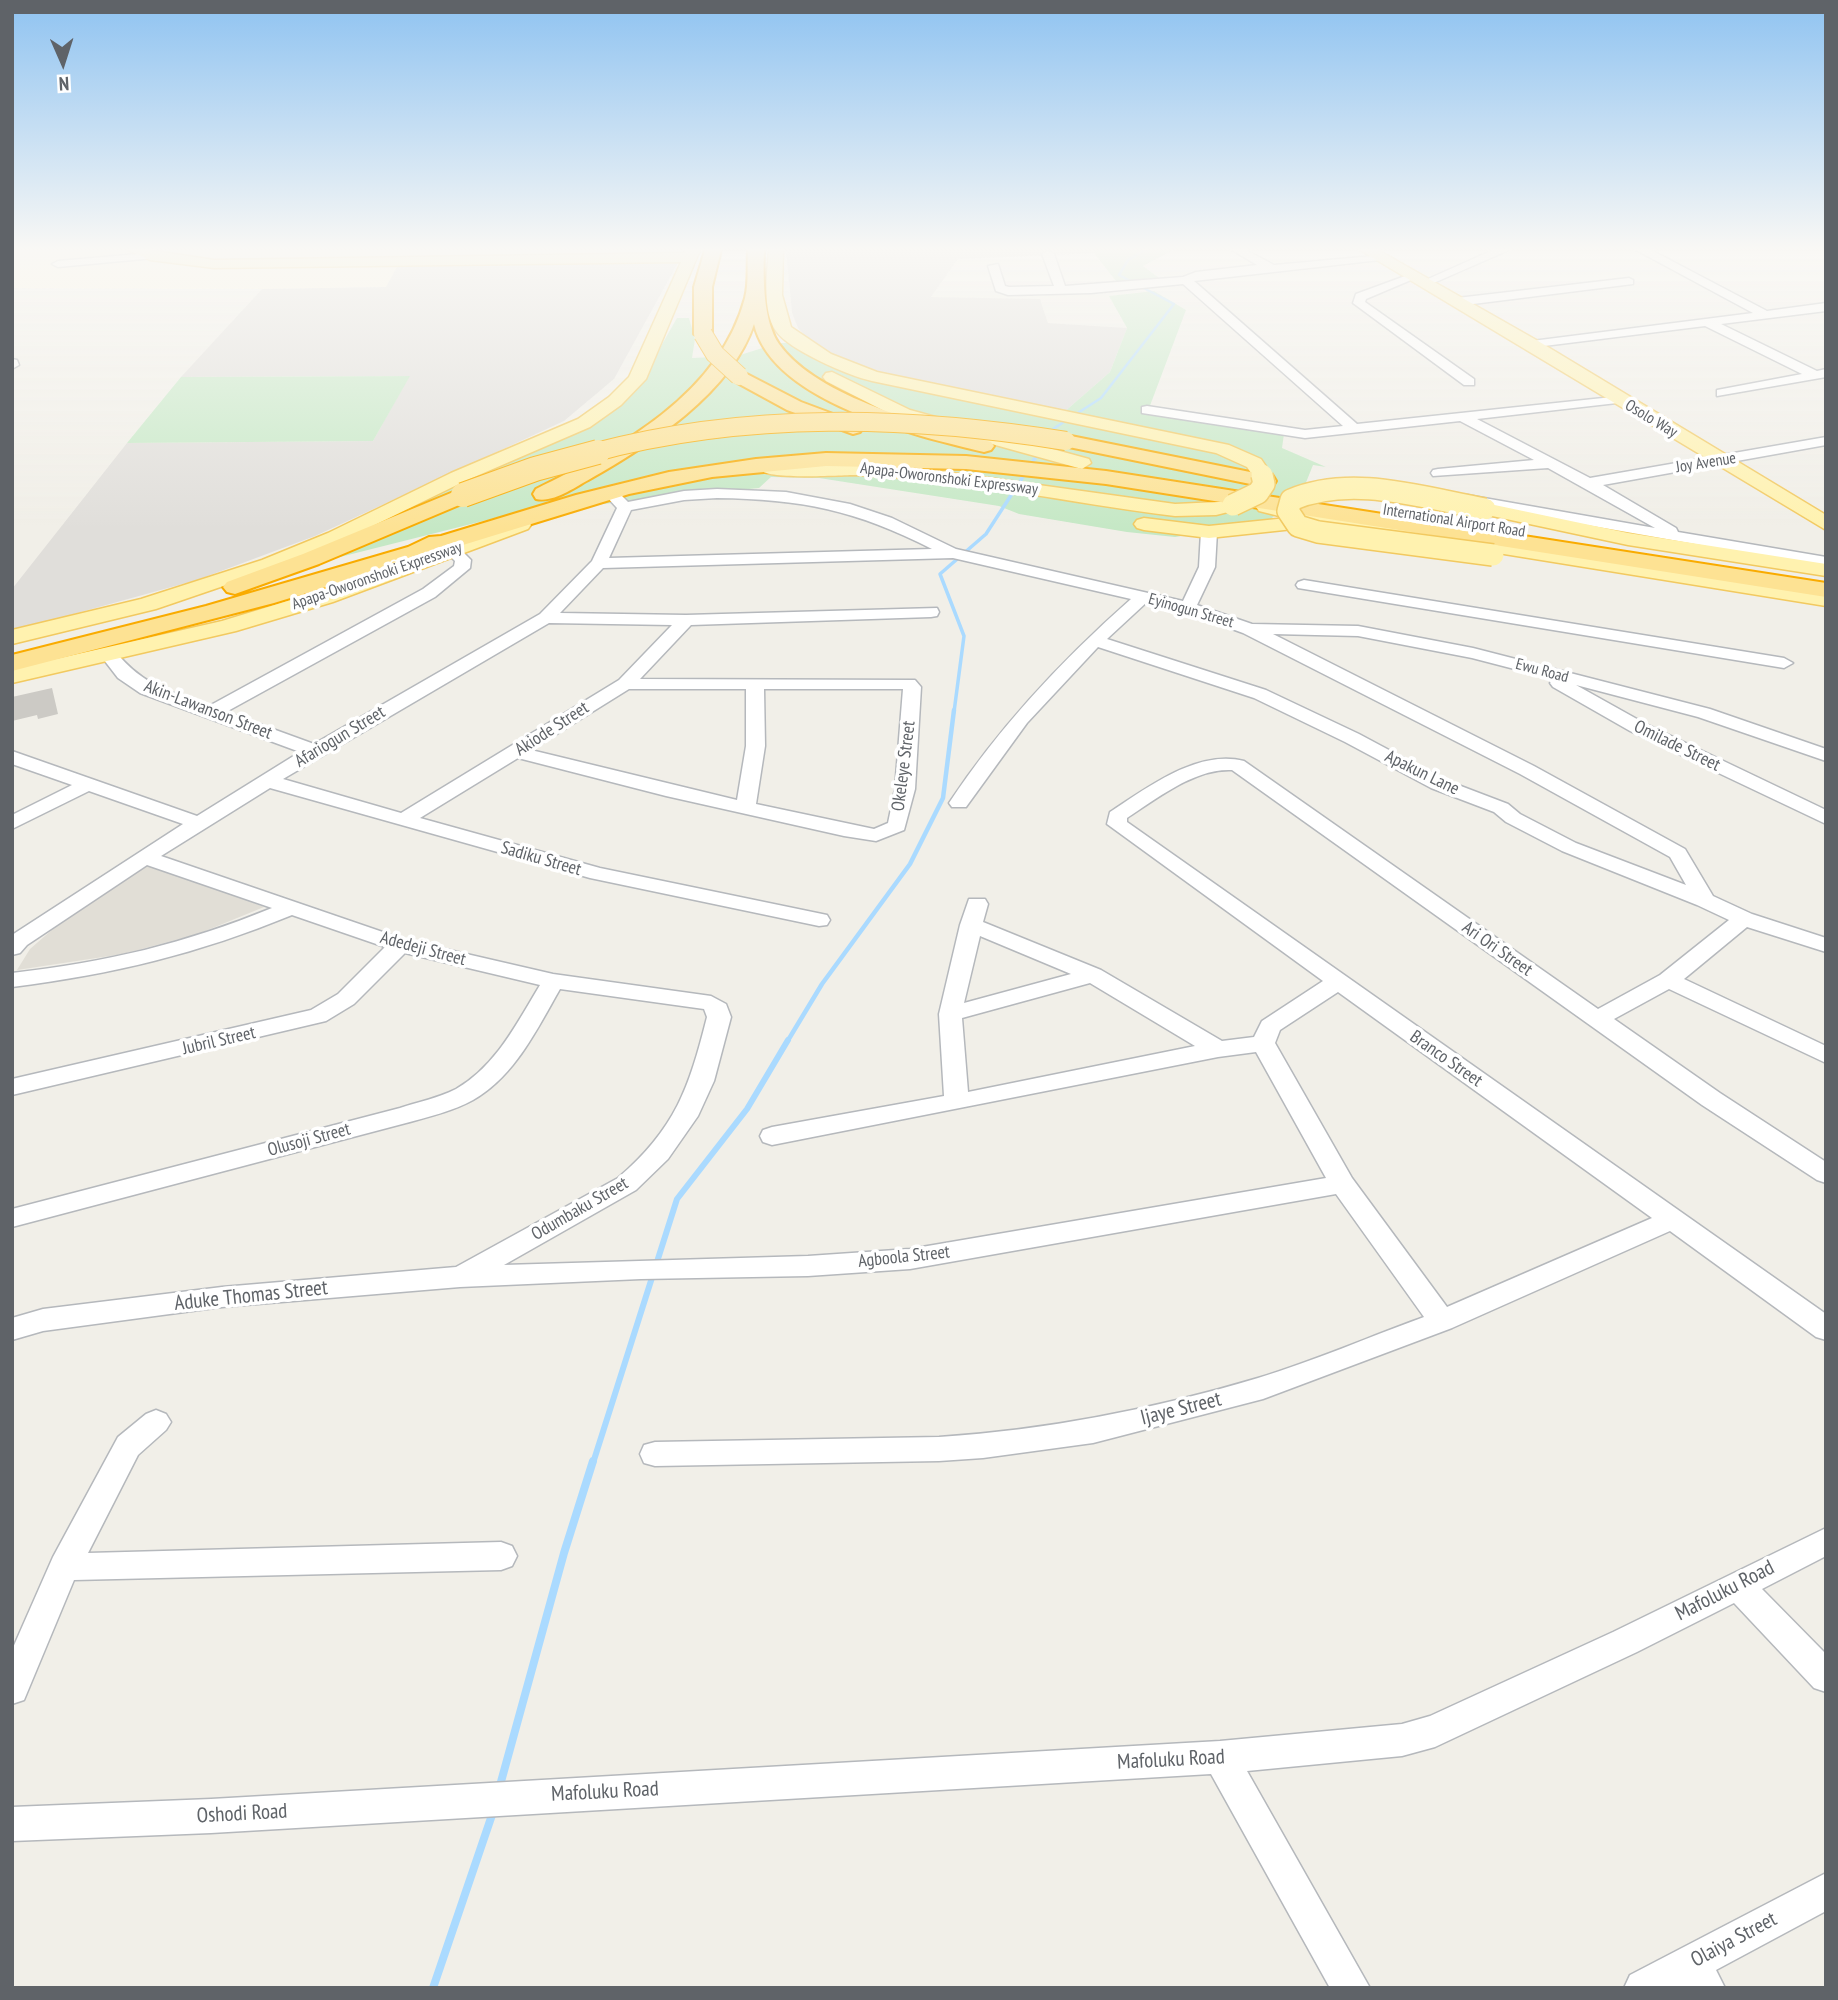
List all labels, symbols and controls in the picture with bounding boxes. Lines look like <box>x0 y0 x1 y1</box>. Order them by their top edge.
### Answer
north arrow <box>28 28 98 98</box>
text: N <box>58 72 70 96</box>
street label: Osolo Way <box>1621 396 1681 442</box>
street label: Joy Avenue <box>1675 449 1737 477</box>
street label: Apapa-Oworonshoki Expressway <box>859 459 1039 499</box>
street label: International Airport Road <box>1381 500 1527 542</box>
street label: Apapa-Oworonshoki Expressway <box>289 538 465 614</box>
street label: Eyinogun Street <box>1146 590 1236 632</box>
street label: Ewu Road <box>1513 655 1571 687</box>
street label: Akin-Lawanson Street <box>141 676 275 744</box>
street label: Akiode Street <box>511 697 593 761</box>
street label: Afariogun Street <box>291 702 389 772</box>
street label: Omilade Street <box>1630 716 1724 776</box>
street label: Okeleye Street <box>888 720 920 812</box>
street label: Apakun Lane <box>1381 746 1463 800</box>
street label: Sadiku Street <box>498 837 584 881</box>
street label: Ari Ori Street <box>1458 917 1536 981</box>
street label: Adedeji Street <box>378 927 468 971</box>
street label: Jubril Street <box>180 1022 258 1060</box>
street label: Branco Street <box>1406 1026 1486 1092</box>
street label: Olusoji Street <box>265 1119 353 1161</box>
street label: Odumbaku Street <box>528 1173 632 1245</box>
street label: Agboola Street <box>857 1241 951 1273</box>
street label: Aduke Thomas Street <box>173 1275 329 1317</box>
street label: Ijaye Street <box>1138 1387 1224 1431</box>
street label: Mafoluku Road <box>1671 1555 1779 1627</box>
street label: Mafoluku Road <box>1117 1745 1225 1775</box>
street label: Mafoluku Road <box>551 1777 659 1807</box>
street label: Oshodi Road <box>196 1799 288 1829</box>
street label: Olaiya Street <box>1687 1907 1781 1973</box>

